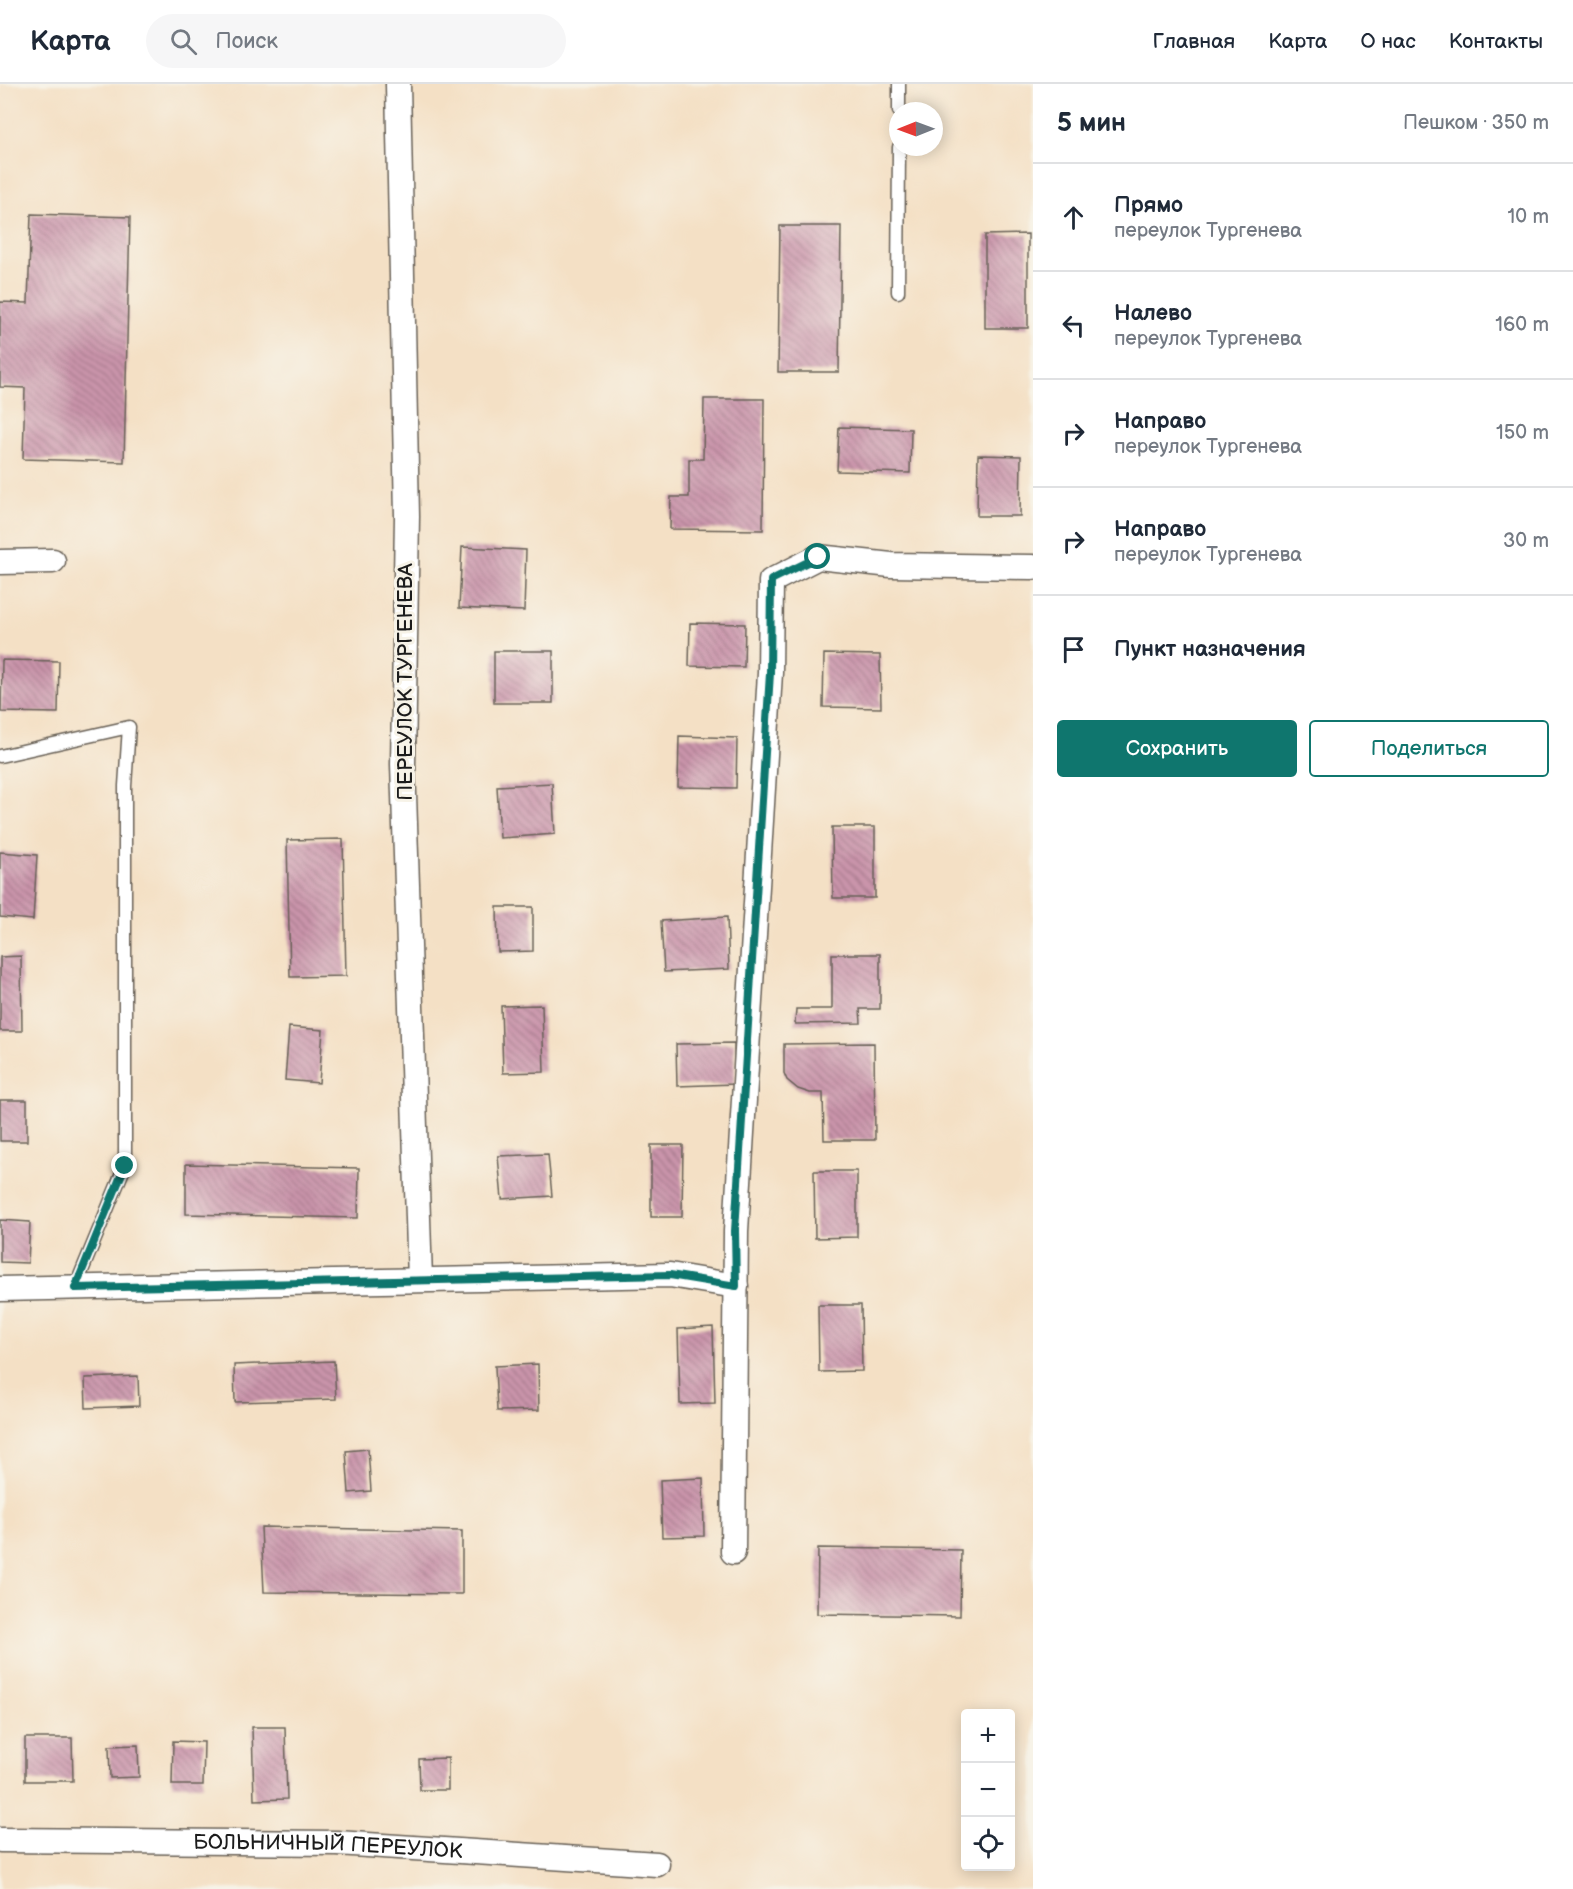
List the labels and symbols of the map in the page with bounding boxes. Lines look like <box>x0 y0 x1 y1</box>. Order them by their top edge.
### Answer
north arrow <box>889 102 943 156</box>
route start <box>804 543 830 569</box>
street label: ПЕРЕУЛОК ТУРГЕНЕВА <box>393 563 418 801</box>
route end <box>111 1152 137 1178</box>
street label: БОЛЬНИЧНЫЙ ПЕРЕУЛОК <box>193 1829 464 1864</box>

